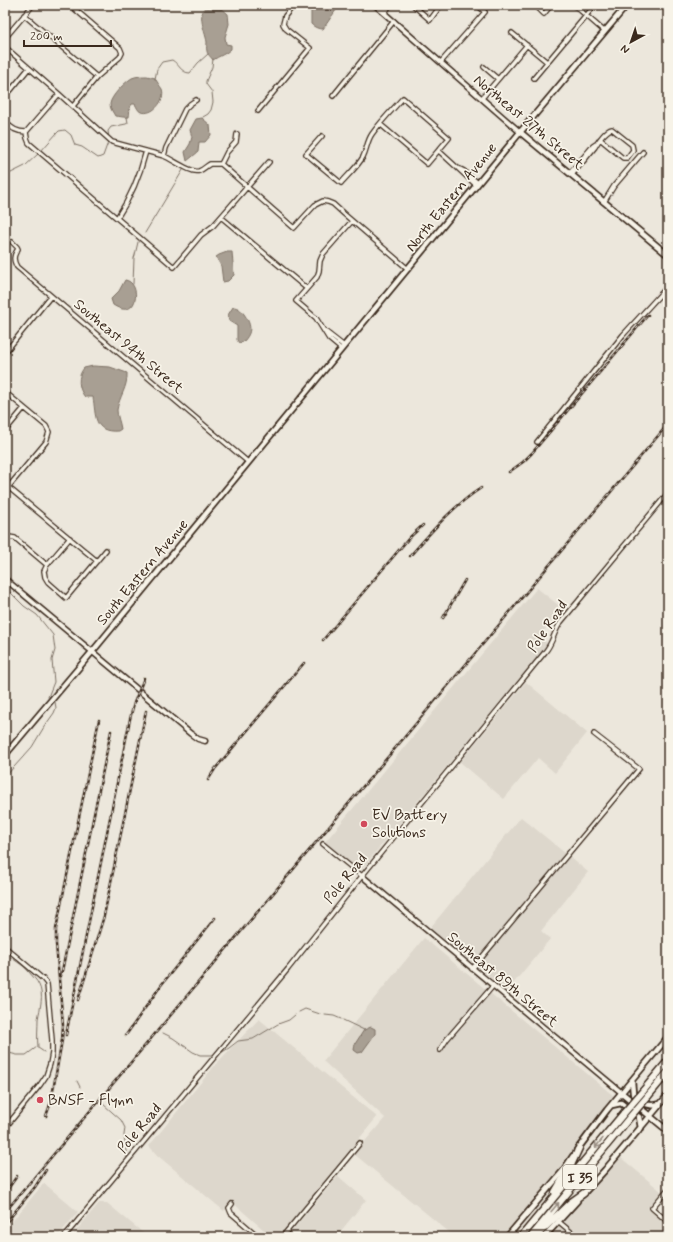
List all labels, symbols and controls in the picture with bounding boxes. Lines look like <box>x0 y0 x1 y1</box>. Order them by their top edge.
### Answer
scale bar <box>24 22 111 48</box>
north arrow <box>611 22 651 62</box>
text: 200 m <box>30 29 63 45</box>
text: N <box>618 41 633 57</box>
street label: Northeast 27th Street <box>469 71 588 175</box>
street label: North Eastern Avenue <box>402 139 502 256</box>
street label: Southeast 94th Street <box>69 295 188 399</box>
street label: South Eastern Avenue <box>92 515 193 630</box>
street label: Pole Road <box>523 596 573 657</box>
place label: EV Battery Solutions <box>372 806 448 843</box>
marker: EV Battery Solutions <box>359 819 369 829</box>
street label: Pole Road <box>319 849 372 908</box>
street label: Southeast 89th Street <box>443 928 562 1032</box>
place label: BNSF - Flynn <box>48 1091 134 1111</box>
marker: BNSF - Flynn <box>35 1095 45 1105</box>
street label: Pole Road <box>113 1099 167 1158</box>
one-way arrow <box>595 1137 604 1148</box>
road number: I 35 <box>563 1165 597 1189</box>
one-way arrow <box>551 1202 560 1212</box>

